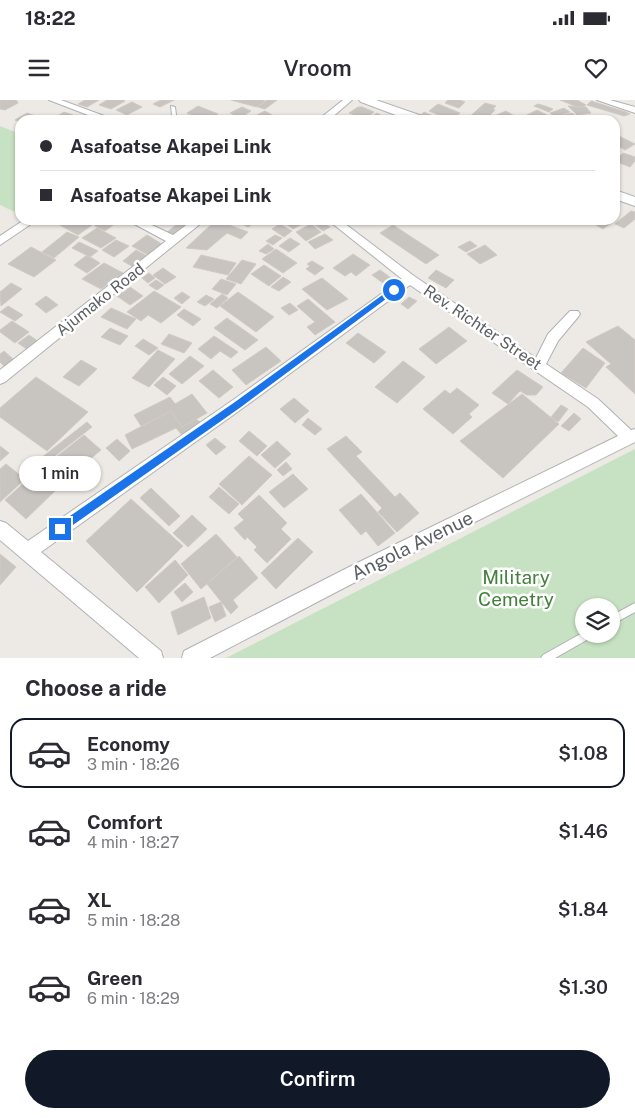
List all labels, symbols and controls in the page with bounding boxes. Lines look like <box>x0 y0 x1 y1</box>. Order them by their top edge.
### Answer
text: 18:22 <box>25 7 76 29</box>
icon: menu <box>25 54 53 82</box>
icon: heart <box>582 54 610 82</box>
text: Vroom <box>283 55 352 81</box>
text: Asafoatse Akapei Link <box>70 135 272 157</box>
text: Asafoatse Akapei Link <box>70 184 272 206</box>
street label: Ajumako Road <box>52 259 148 340</box>
route start <box>383 279 405 301</box>
street label: Rev. Richter Street <box>420 281 545 374</box>
callout: 1 min <box>19 456 101 492</box>
text: 1 min <box>41 464 79 483</box>
street label: Angola Avenue <box>348 506 476 584</box>
route end <box>49 518 71 540</box>
park label: Military Cemetry <box>478 566 554 610</box>
map controls <box>575 598 620 643</box>
button: layers <box>575 598 620 643</box>
text: Choose a ride <box>25 675 167 701</box>
icon: car <box>27 731 72 776</box>
text: Economy <box>87 733 170 755</box>
text: $1.08 <box>558 742 608 764</box>
text: 3 min · 18:26 <box>87 755 180 774</box>
icon: car <box>27 809 72 854</box>
text: Comfort <box>87 811 163 833</box>
text: $1.46 <box>558 820 608 842</box>
text: 4 min · 18:27 <box>87 833 179 852</box>
icon: car <box>27 887 72 932</box>
text: XL <box>87 889 112 911</box>
text: $1.84 <box>558 898 608 920</box>
text: 5 min · 18:28 <box>87 911 180 930</box>
icon: car <box>27 965 72 1010</box>
text: Green <box>87 967 142 989</box>
text: $1.30 <box>558 976 608 998</box>
text: 6 min · 18:29 <box>87 989 180 1008</box>
button: Confirm <box>25 1050 610 1108</box>

